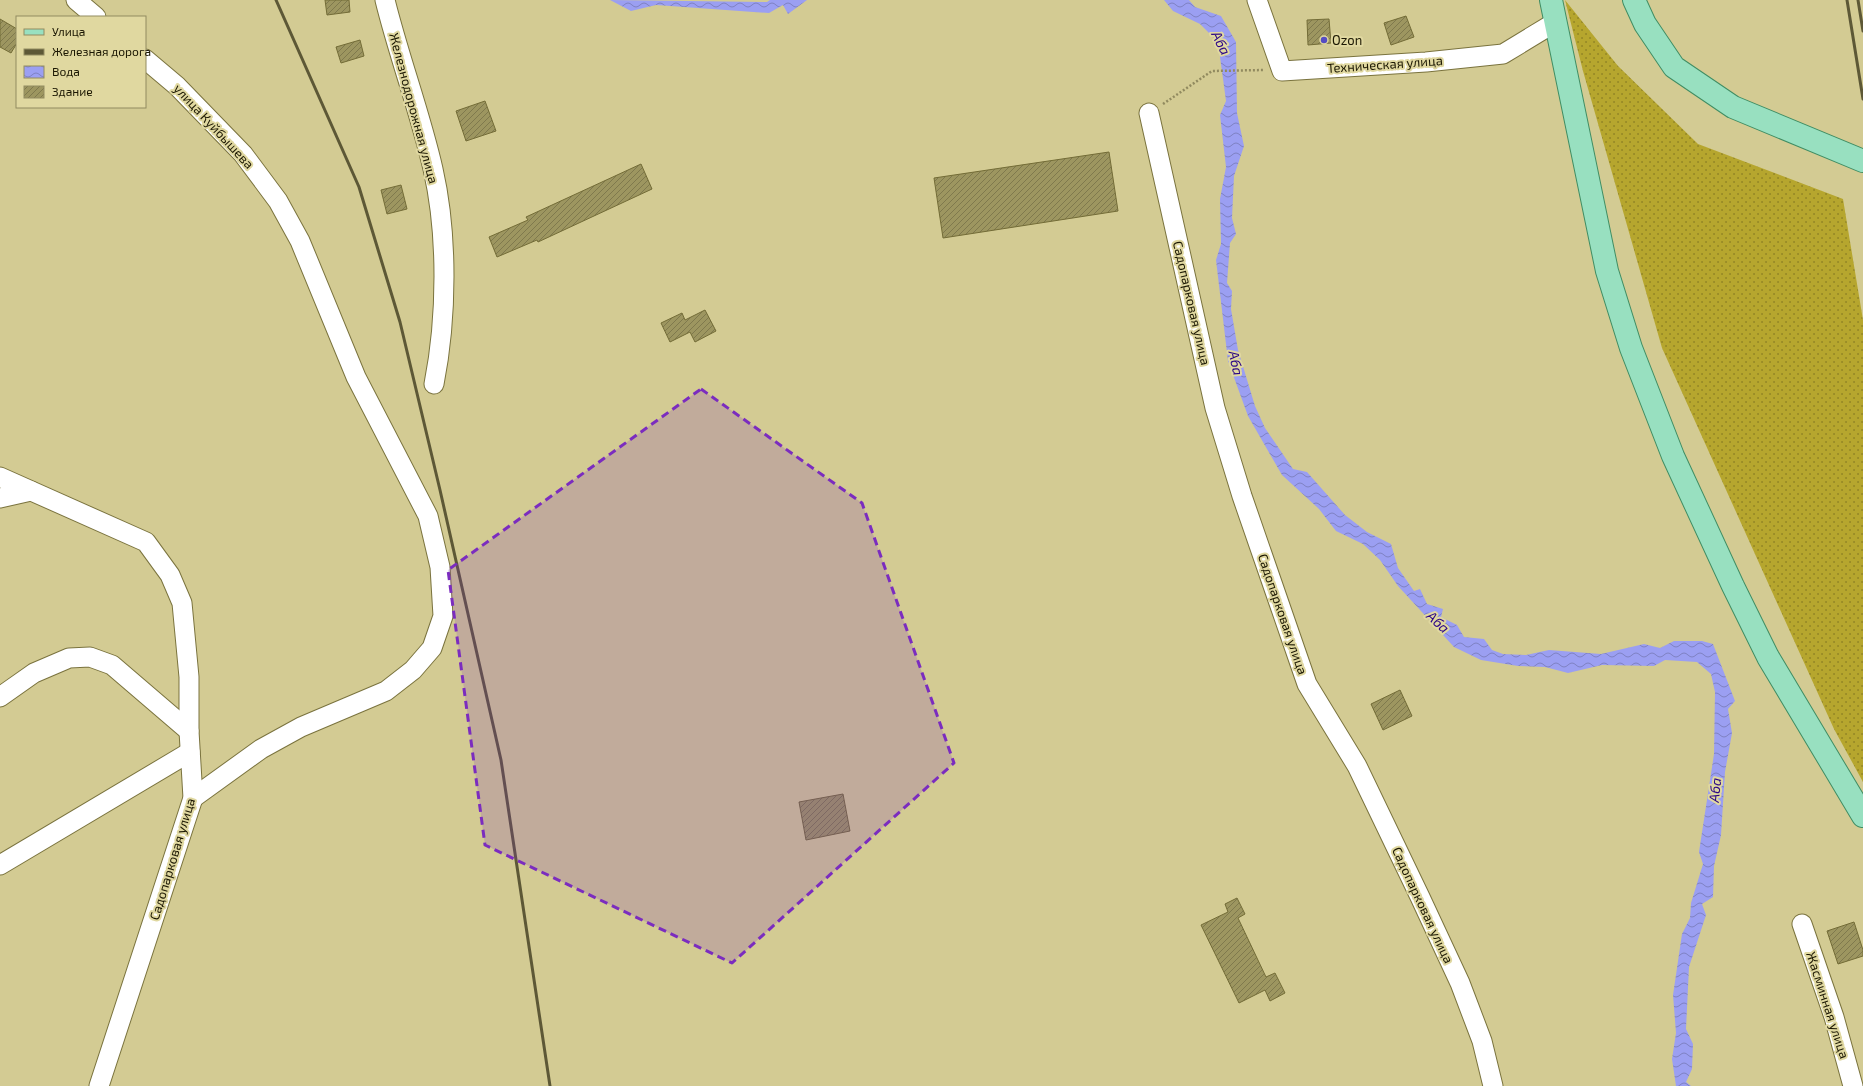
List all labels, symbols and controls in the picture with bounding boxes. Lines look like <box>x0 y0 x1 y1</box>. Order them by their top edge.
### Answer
legend <box>16 16 146 108</box>
text: Улица <box>52 24 85 38</box>
water label: Аба <box>1208 27 1235 58</box>
street label: Железнодорожная улица <box>386 31 442 185</box>
place label: Ozon <box>1332 32 1362 48</box>
marker: Ozon <box>1319 35 1329 45</box>
text: Железная дорога <box>52 44 151 58</box>
street label: Техническая улица <box>1327 52 1443 76</box>
text: Вода <box>52 64 80 78</box>
street label: улица Куйбышева <box>171 80 257 172</box>
text: Здание <box>52 84 93 98</box>
street label: Садопарковая улица <box>1170 239 1214 367</box>
water label: Аба <box>1225 348 1247 377</box>
street label: Садопарковая улица <box>1255 551 1311 677</box>
water label: Аба <box>1423 606 1453 636</box>
water label: Аба <box>1705 777 1724 804</box>
street label: Садопарковая улица <box>146 796 198 922</box>
street label: Садопарковая улица <box>1389 844 1457 966</box>
street label: Жасминная улица <box>1803 950 1853 1060</box>

